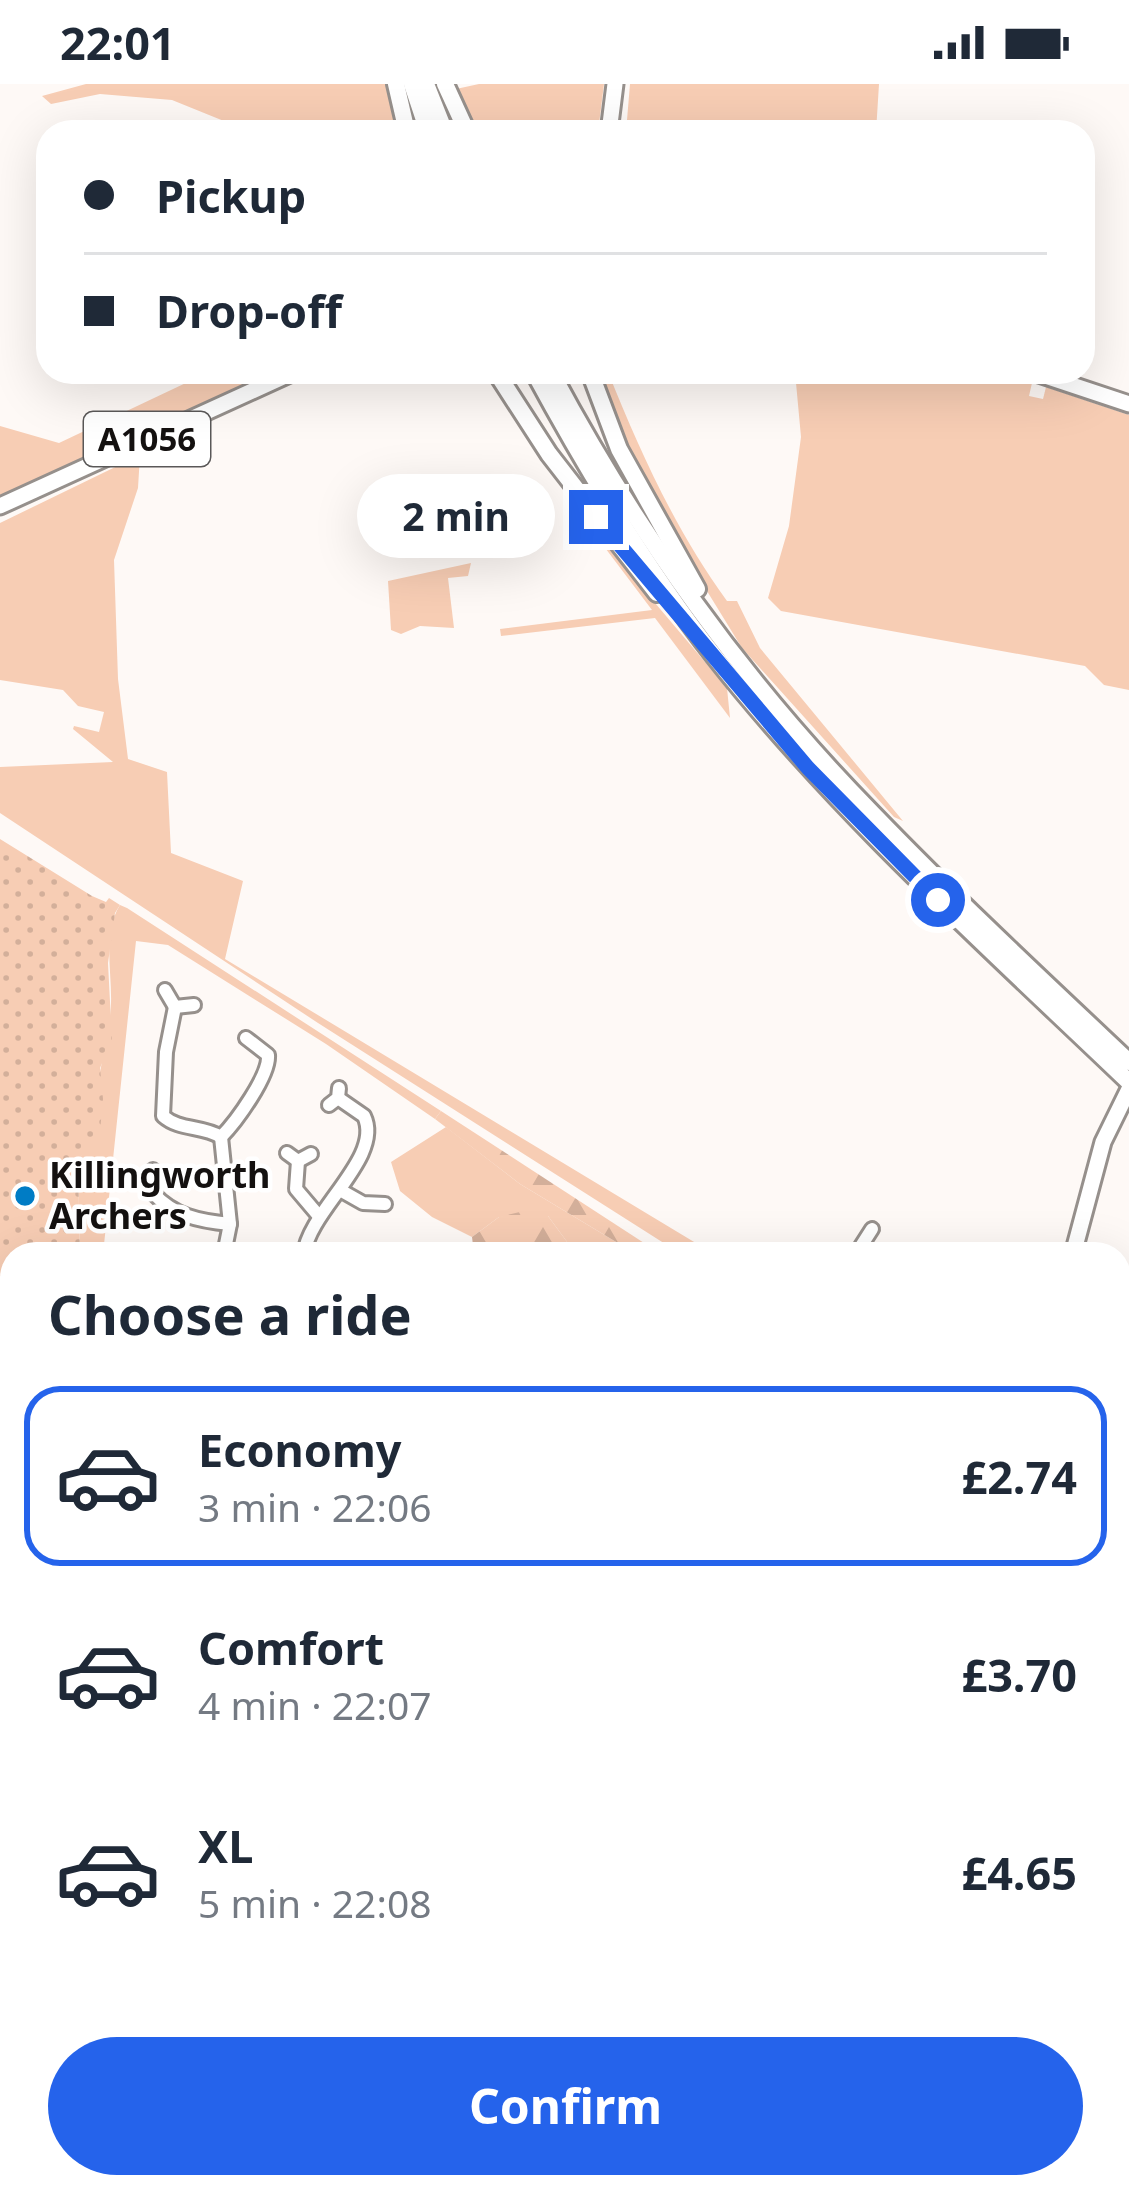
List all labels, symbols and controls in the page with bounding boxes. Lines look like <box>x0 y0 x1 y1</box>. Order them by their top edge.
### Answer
text: 22:01 <box>60 12 176 73</box>
text: Pickup <box>156 165 306 226</box>
text: Drop-off <box>156 280 342 341</box>
road number: A1056 <box>84 412 210 466</box>
callout: 2 min <box>356 475 554 559</box>
text: 2 min <box>402 489 510 542</box>
route end <box>569 490 623 544</box>
route start <box>911 873 965 927</box>
place label: Killingworth Archers <box>49 1150 270 1240</box>
marker: Killingworth Archers <box>12 1183 38 1209</box>
text: Choose a ride <box>48 1277 412 1351</box>
text: Economy <box>198 1419 402 1480</box>
icon: car <box>54 1422 162 1530</box>
text: £2.74 <box>961 1446 1077 1507</box>
text: 3 min · 22:06 <box>198 1480 432 1533</box>
text: Comfort <box>198 1617 384 1678</box>
icon: car <box>54 1620 162 1728</box>
text: £3.70 <box>961 1644 1077 1705</box>
text: 4 min · 22:07 <box>198 1678 432 1731</box>
text: XL <box>198 1815 253 1876</box>
icon: car <box>54 1818 162 1926</box>
text: £4.65 <box>961 1842 1077 1903</box>
text: 5 min · 22:08 <box>198 1876 432 1929</box>
button: Confirm <box>48 2037 1083 2175</box>

